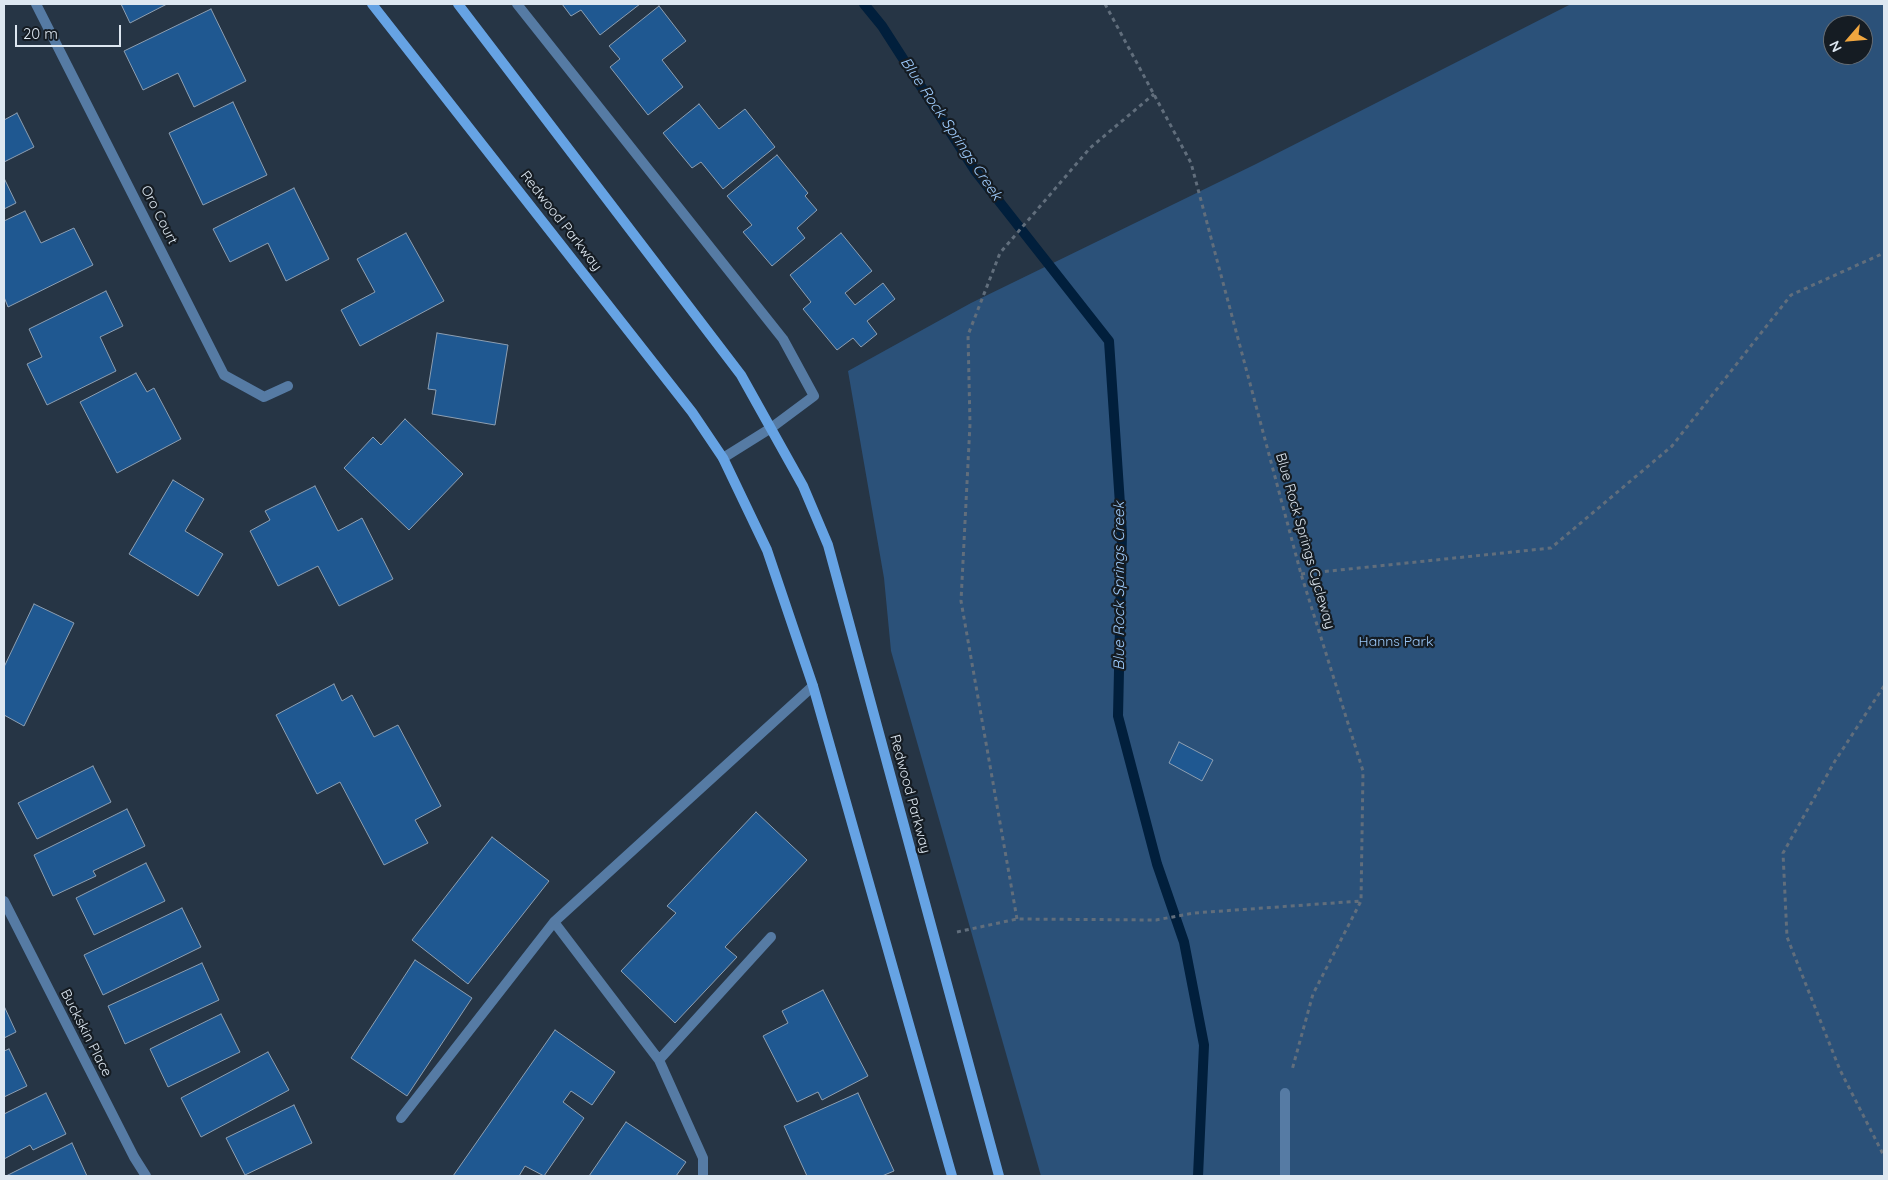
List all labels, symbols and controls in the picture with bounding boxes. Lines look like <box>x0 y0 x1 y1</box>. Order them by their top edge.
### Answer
scale bar <box>18 15 124 47</box>
north arrow <box>1823 15 1873 65</box>
text: 20 m <box>23 24 58 43</box>
text: N <box>1825 38 1846 55</box>
water label: Blue Rock Springs Creek <box>896 54 1006 204</box>
street label: Redwood Parkway <box>517 168 605 274</box>
street label: Oro Court <box>137 183 181 247</box>
street label: Blue Rock Springs Cycleway <box>1272 451 1338 631</box>
water label: Blue Rock Springs Creek <box>1110 502 1128 670</box>
park label: Hanns Park <box>1359 634 1433 650</box>
street label: Redwood Parkway <box>886 733 934 855</box>
street label: Buckskin Place <box>57 986 115 1080</box>

